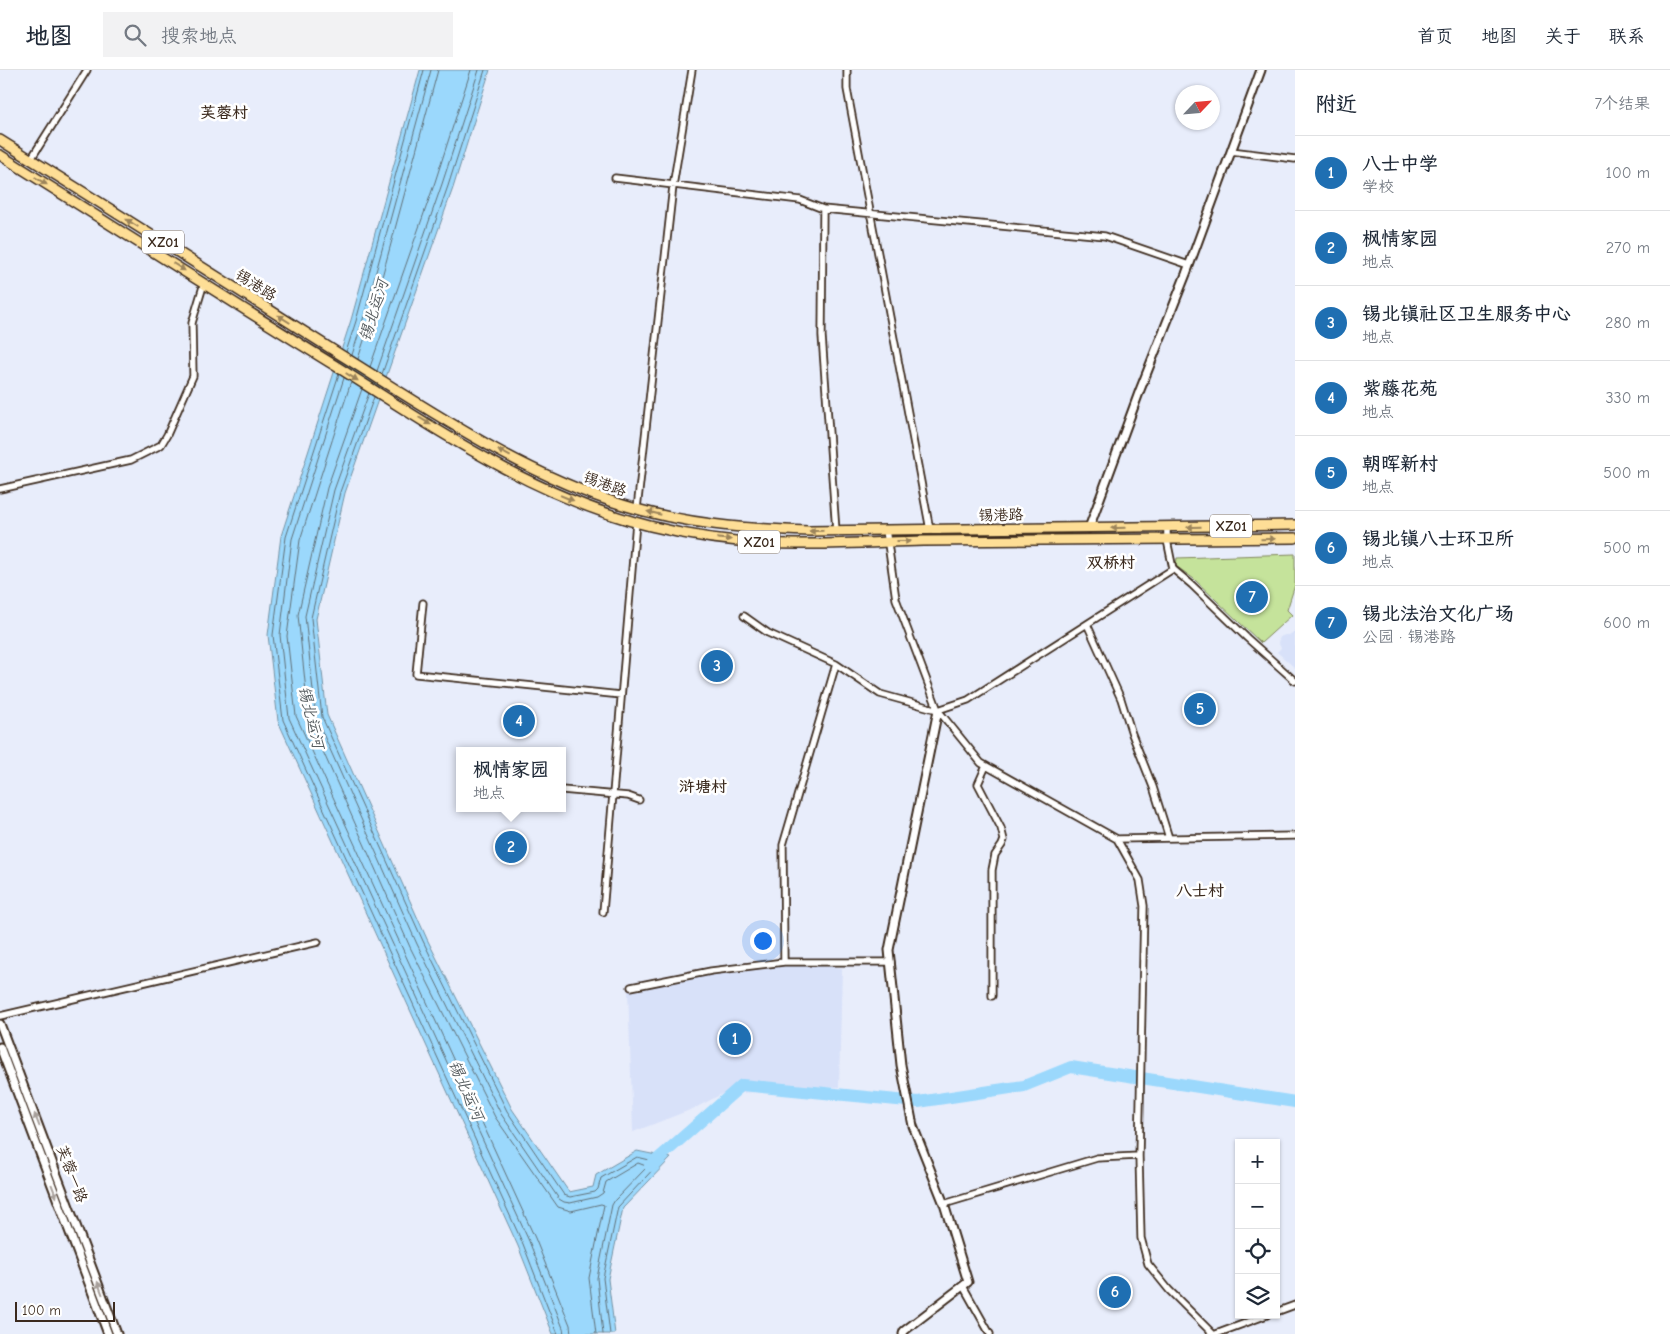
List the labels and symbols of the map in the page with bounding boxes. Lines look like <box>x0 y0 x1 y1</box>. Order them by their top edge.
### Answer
north arrow <box>1175 85 1220 130</box>
district label: 芙蓉村 <box>200 104 248 122</box>
one-way arrow <box>35 176 48 185</box>
one-way arrow <box>125 218 139 228</box>
road number: XZ01 <box>142 230 184 253</box>
one-way arrow <box>172 263 185 272</box>
street label: 锡港路 <box>232 265 280 305</box>
water label: 锡北运河 <box>356 274 393 344</box>
one-way arrow <box>278 314 291 324</box>
one-way arrow <box>346 372 359 381</box>
one-way arrow <box>418 417 431 426</box>
one-way arrow <box>497 449 511 458</box>
street label: 锡港路 <box>581 468 629 500</box>
one-way arrow <box>560 495 574 503</box>
street label: 锡港路 <box>978 506 1024 524</box>
one-way arrow <box>647 509 662 517</box>
road number: XZ01 <box>1210 514 1252 538</box>
one-way arrow <box>1186 523 1202 531</box>
one-way arrow <box>1110 524 1126 532</box>
one-way arrow <box>807 527 823 535</box>
road number: XZ01 <box>738 531 780 554</box>
one-way arrow <box>716 535 732 543</box>
one-way arrow <box>1260 535 1276 543</box>
one-way arrow <box>896 537 912 545</box>
district label: 双桥村 <box>1087 554 1135 572</box>
pin: 7 <box>1236 578 1268 616</box>
pin: 3 <box>701 647 733 685</box>
water label: 锡北运河 <box>295 684 328 753</box>
pin: 5 <box>1184 690 1216 728</box>
pin: 4 <box>503 702 535 740</box>
district label: 浒塘村 <box>679 778 727 796</box>
pin: 2 <box>495 828 527 866</box>
district label: 八士村 <box>1176 882 1224 900</box>
your location <box>750 928 776 954</box>
pin: 1 <box>719 1020 751 1058</box>
water label: 锡北运河 <box>445 1058 489 1126</box>
one-way arrow <box>33 1112 41 1127</box>
street label: 芙蓉一路 <box>53 1143 91 1205</box>
one-way arrow <box>50 1184 58 1199</box>
pin: 6 <box>1099 1273 1131 1311</box>
one-way arrow <box>96 1281 103 1296</box>
scale bar <box>15 1299 115 1322</box>

